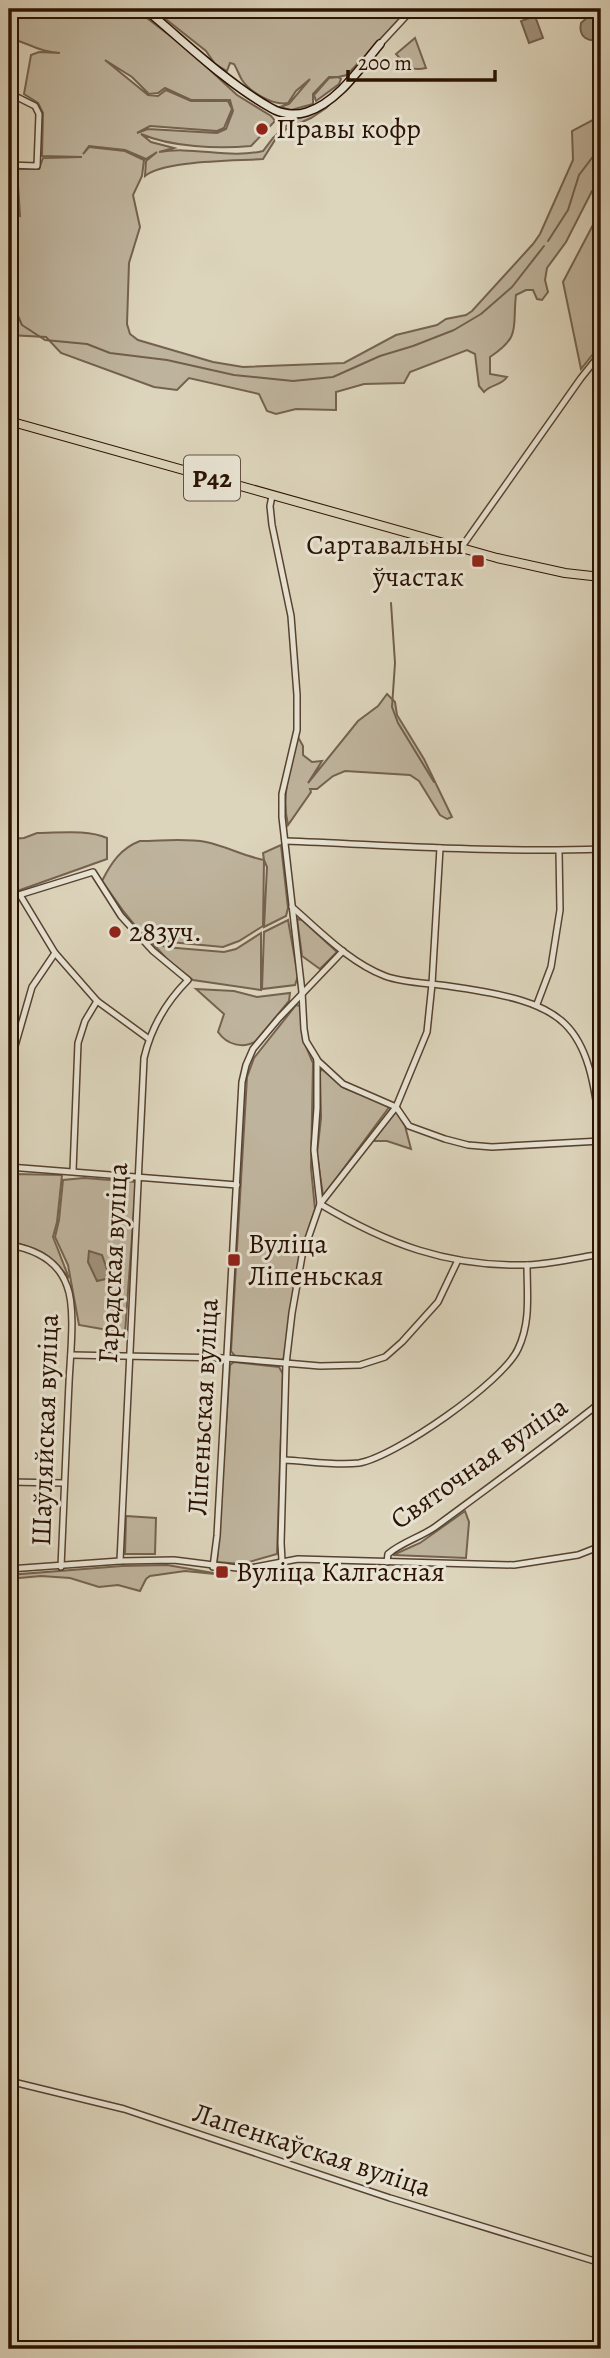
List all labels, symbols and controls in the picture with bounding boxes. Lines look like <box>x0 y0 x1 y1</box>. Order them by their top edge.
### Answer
scale bar <box>348 38 494 82</box>
text: 200 m <box>358 49 412 77</box>
place label: Правы кофр <box>276 110 421 148</box>
marker: Правы кофр <box>254 121 270 137</box>
road number: Р42 <box>184 456 240 500</box>
place label: Сартавальны ўчастак <box>306 526 464 596</box>
marker: Сартавальны ўчастак <box>470 553 486 569</box>
place label: 283уч. <box>129 913 202 951</box>
marker: 283уч. <box>107 924 123 940</box>
street label: Гарадская вуліца <box>89 1162 137 1364</box>
place label: Вуліца Ліпеньская <box>248 1225 384 1295</box>
marker: Вуліца Ліпеньская <box>226 1252 242 1268</box>
street label: Ліпеньская вуліца <box>178 1297 228 1517</box>
street label: Шаўляйская вуліца <box>22 1313 68 1547</box>
street label: Святочная вуліца <box>383 1388 575 1538</box>
place label: Вуліца Калгасная <box>236 1553 445 1591</box>
marker: Вуліца Калгасная <box>214 1564 230 1580</box>
street label: Лапенкаўская вуліца <box>188 2094 436 2206</box>

